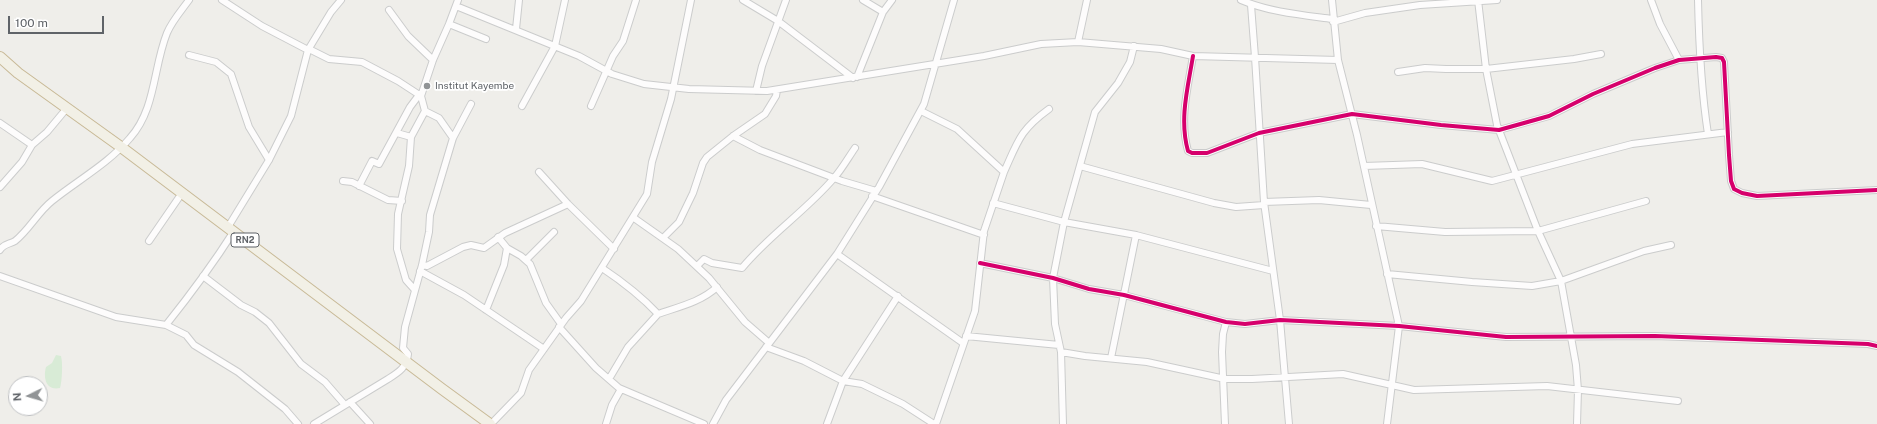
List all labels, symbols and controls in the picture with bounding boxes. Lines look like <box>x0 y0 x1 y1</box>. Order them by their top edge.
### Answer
scale bar <box>10 8 106 34</box>
text: 100 m <box>15 16 48 30</box>
place label: Institut Kayembe <box>435 80 514 92</box>
marker: Institut Kayembe <box>422 81 432 91</box>
road number: RN2 <box>231 233 259 247</box>
north arrow <box>8 376 48 416</box>
text: N <box>11 392 23 402</box>

